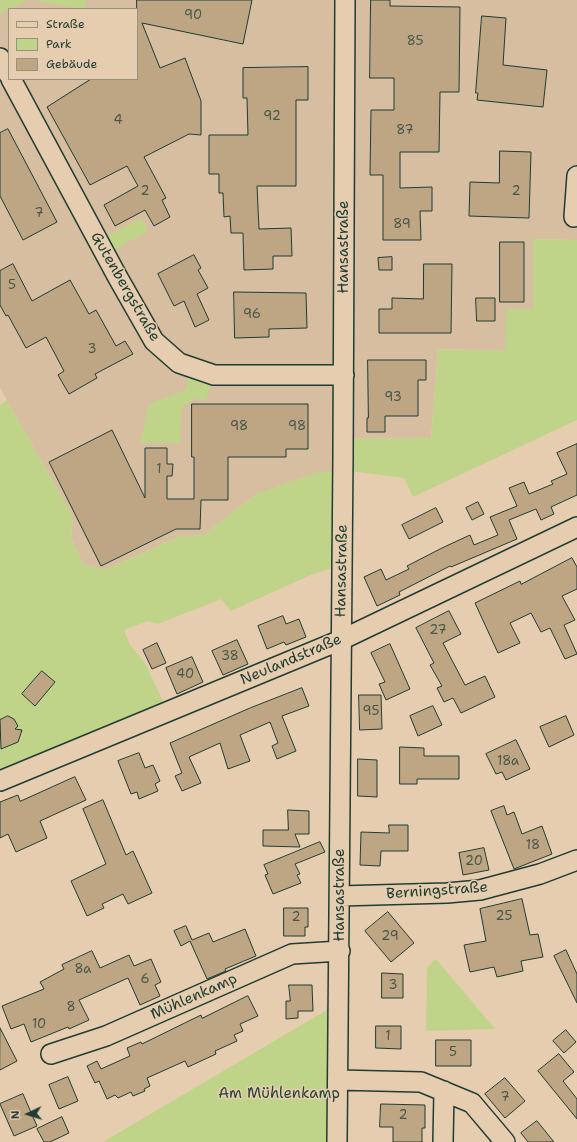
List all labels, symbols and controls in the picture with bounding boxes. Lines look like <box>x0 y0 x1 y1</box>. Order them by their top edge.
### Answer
legend <box>8 8 138 80</box>
house number: 90 <box>184 8 202 24</box>
text: Straße <box>46 16 85 32</box>
house number: 85 <box>407 34 423 50</box>
text: Park <box>46 36 72 52</box>
text: Gebäude <box>46 56 97 72</box>
house number: 92 <box>263 109 281 125</box>
house number: 4 <box>113 113 123 129</box>
house number: 87 <box>396 123 414 139</box>
house number: 2 <box>140 184 150 200</box>
house number: 2 <box>511 184 521 200</box>
street label: Hansastraße <box>335 201 353 293</box>
house number: 7 <box>34 206 44 222</box>
house number: 89 <box>393 217 411 233</box>
street label: Gutenbergstraße <box>86 229 164 345</box>
house number: 5 <box>8 278 16 294</box>
house number: 96 <box>243 307 261 323</box>
house number: 3 <box>87 342 97 358</box>
house number: 93 <box>384 390 402 406</box>
house number: 98 <box>230 419 248 435</box>
house number: 98 <box>288 419 306 435</box>
house number: 1 <box>156 462 162 478</box>
street label: Hansastraße <box>332 524 352 618</box>
house number: 27 <box>429 623 447 639</box>
street label: Neulandstraße <box>238 631 344 689</box>
house number: 38 <box>221 649 239 665</box>
house number: 40 <box>176 667 194 683</box>
house number: 95 <box>363 704 379 720</box>
house number: 18a <box>497 754 519 770</box>
house number: 18 <box>526 838 540 854</box>
street label: Hansastraße <box>331 849 349 941</box>
house number: 20 <box>465 854 483 870</box>
street label: Berningstraße <box>386 878 488 904</box>
house number: 25 <box>496 909 512 925</box>
house number: 2 <box>291 910 301 926</box>
house number: 29 <box>381 929 399 945</box>
house number: 8a <box>75 962 91 978</box>
street label: Mühlenkamp <box>148 970 240 1024</box>
house number: 6 <box>140 972 150 988</box>
house number: 3 <box>388 978 398 994</box>
house number: 8 <box>66 1000 76 1016</box>
house number: 10 <box>32 1017 46 1033</box>
house number: 1 <box>385 1029 391 1045</box>
house number: 5 <box>449 1045 457 1061</box>
park label: Am Mühlenkamp <box>218 1085 340 1103</box>
house number: 7 <box>500 1090 510 1106</box>
north arrow <box>8 1094 48 1134</box>
house number: 2 <box>398 1108 408 1124</box>
text: N <box>8 1110 23 1120</box>

